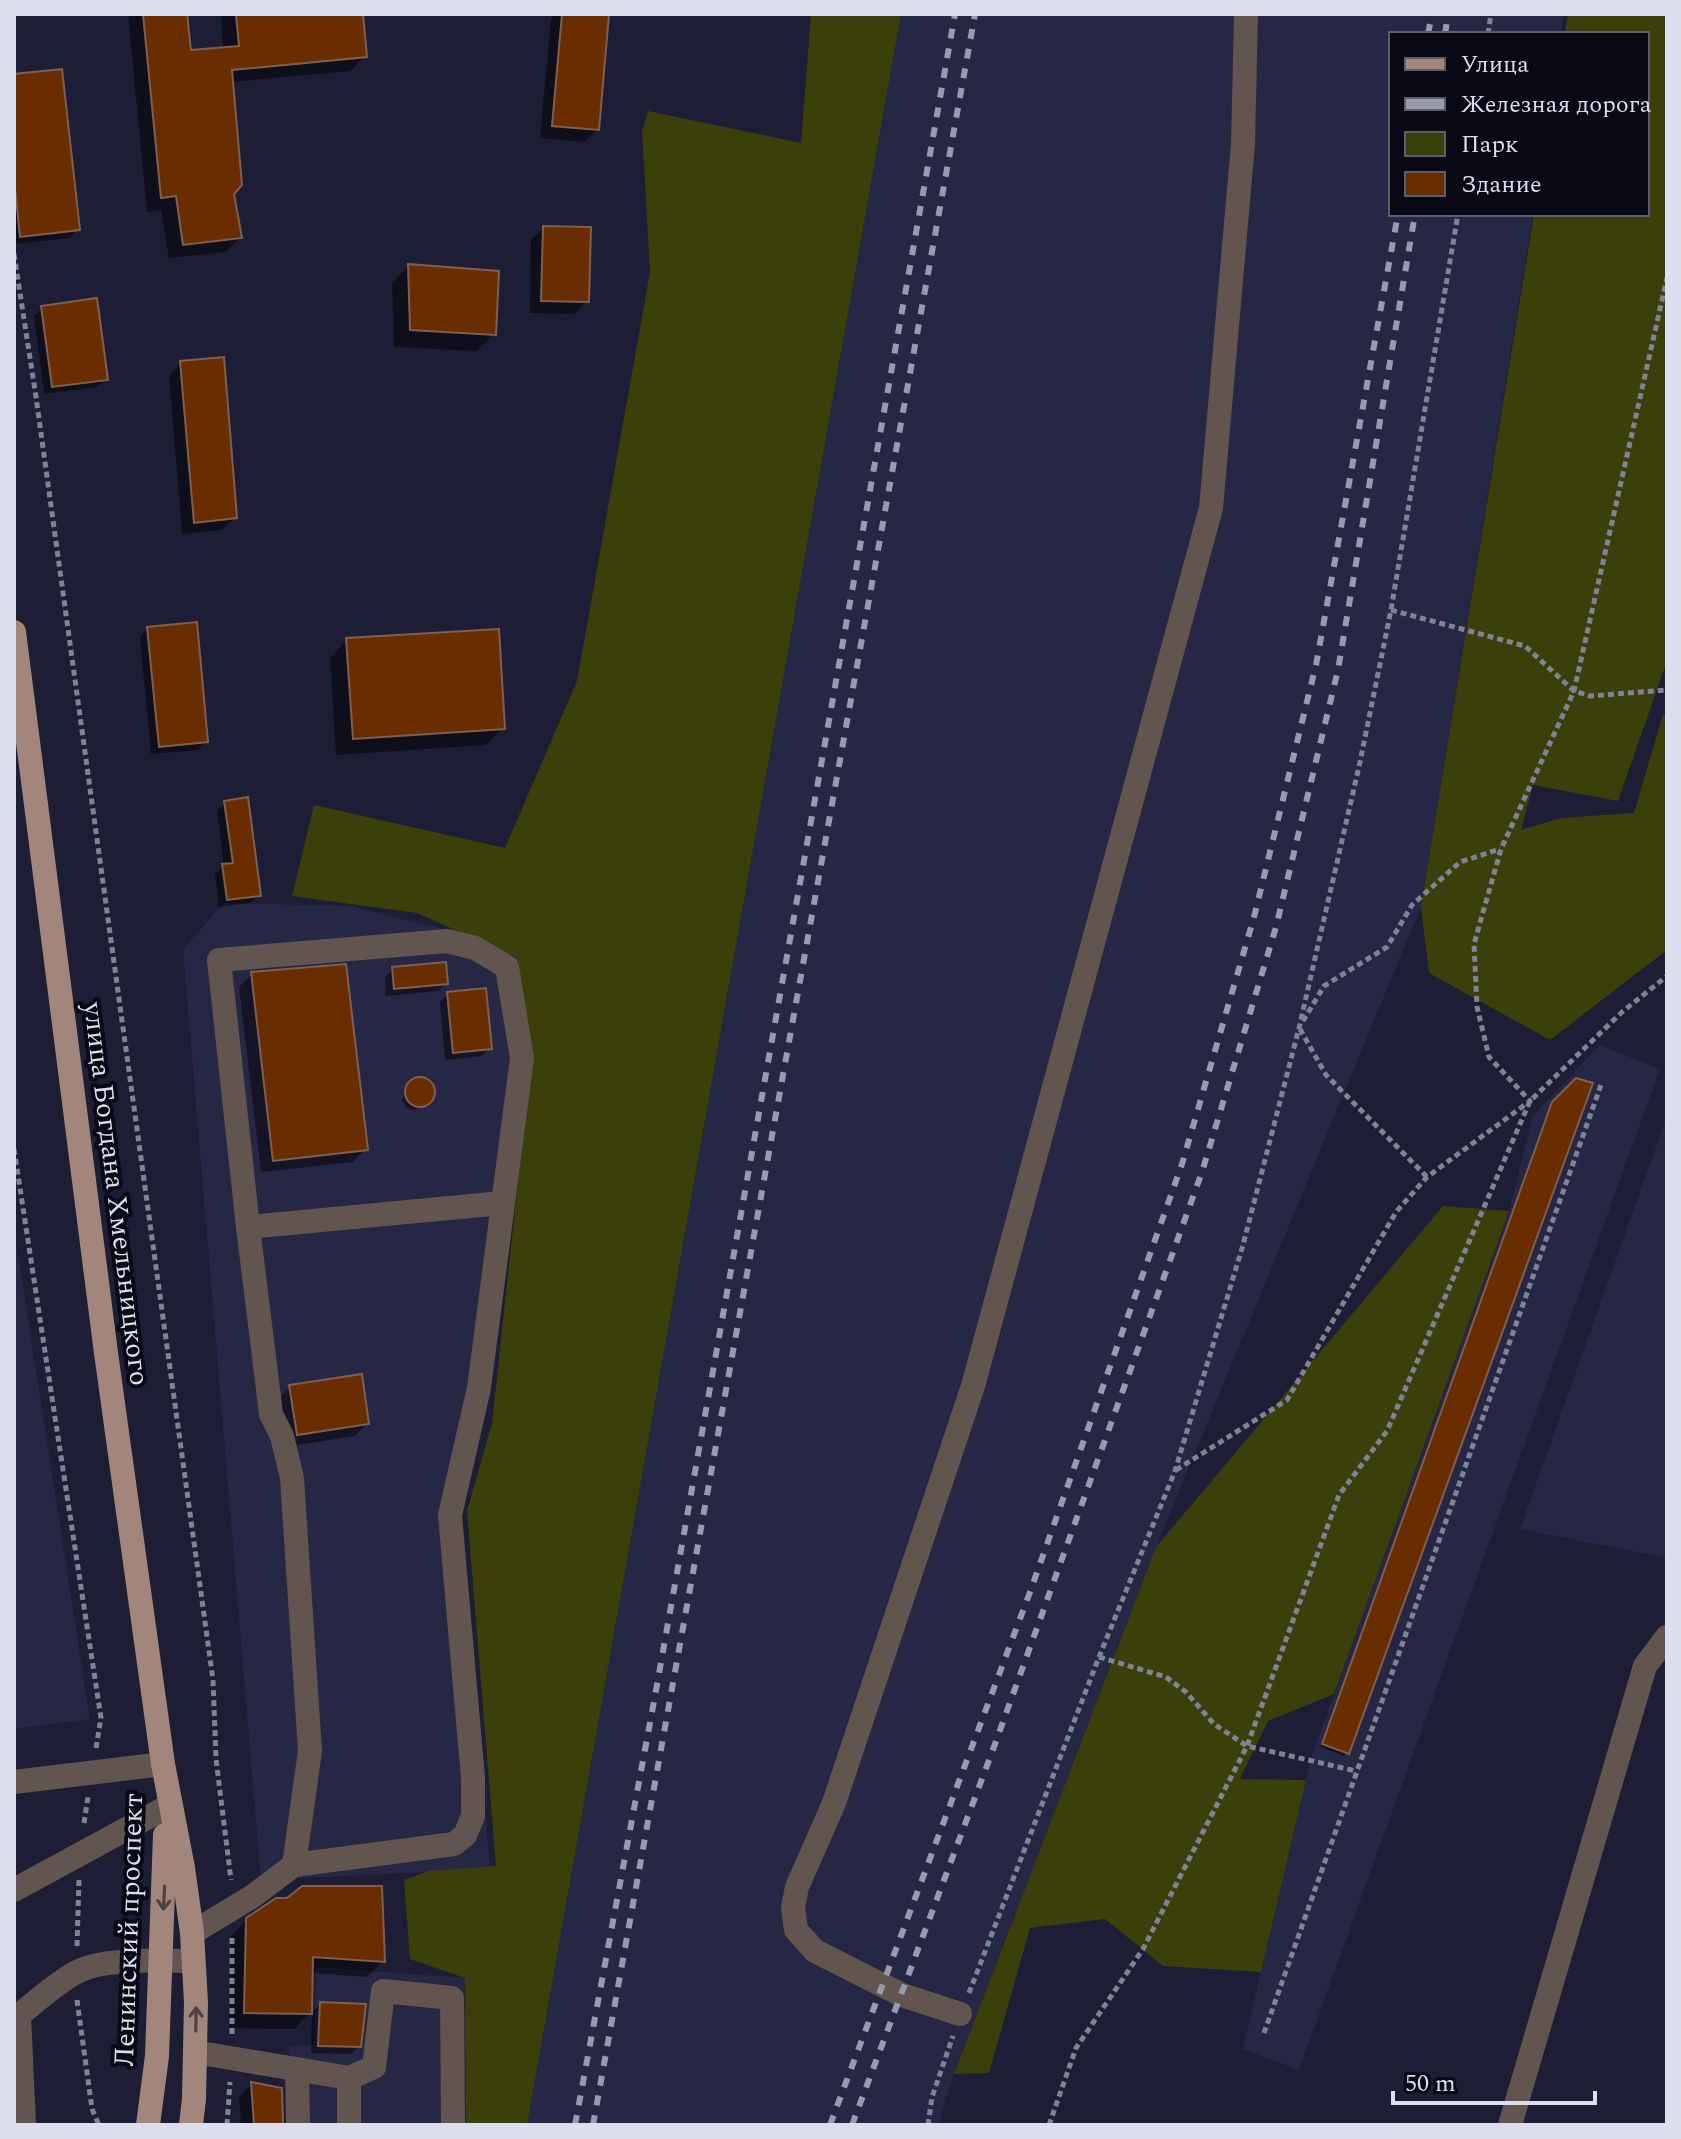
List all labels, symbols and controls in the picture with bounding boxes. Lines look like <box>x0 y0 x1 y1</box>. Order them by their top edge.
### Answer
legend <box>1389 32 1649 216</box>
text: Улица <box>1461 47 1529 83</box>
text: Железная дорога <box>1461 87 1652 123</box>
text: Парк <box>1461 127 1518 163</box>
text: Здание <box>1461 167 1542 203</box>
street label: улица Богдана Хмельницкого <box>71 999 161 1388</box>
street label: Ленинский проспект <box>103 1793 155 2067</box>
one-way arrow <box>157 1884 172 1911</box>
one-way arrow <box>188 2006 204 2033</box>
scale bar <box>1393 2055 1595 2105</box>
text: 50 m <box>1405 2066 1456 2102</box>

